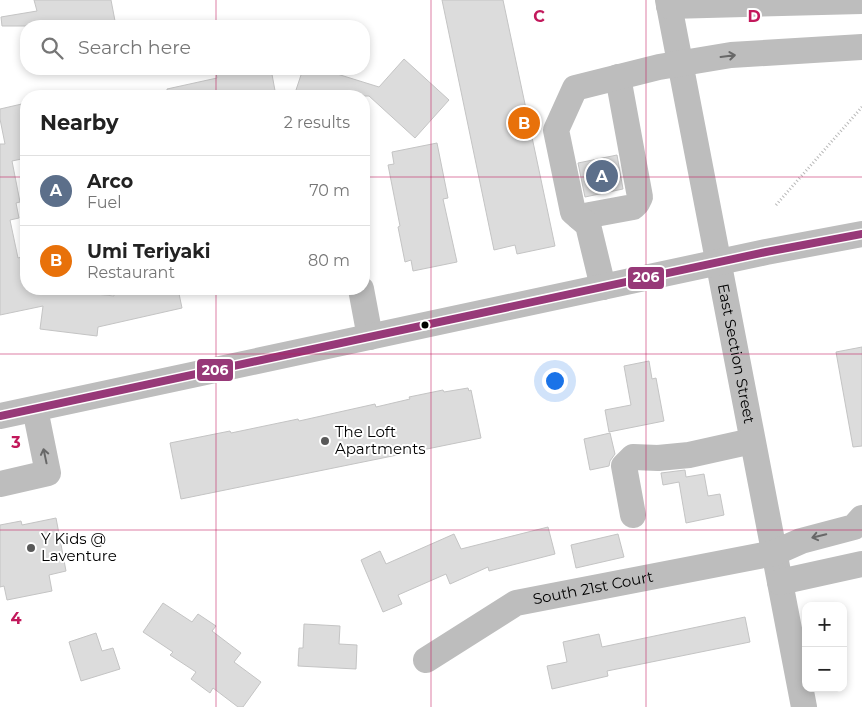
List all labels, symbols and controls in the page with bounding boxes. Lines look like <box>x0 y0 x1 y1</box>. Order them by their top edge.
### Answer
text: C <box>533 7 545 26</box>
text: D <box>747 7 761 26</box>
search box <box>20 20 370 75</box>
icon: search <box>38 34 66 62</box>
text: Search here <box>78 36 191 59</box>
one-way arrow <box>720 51 736 61</box>
pin: B <box>508 104 540 142</box>
text: Nearby <box>40 110 119 135</box>
text: 2 results <box>284 113 350 132</box>
pin: A <box>586 157 618 195</box>
text: Arco <box>87 170 133 193</box>
text: A <box>50 181 62 200</box>
text: 70 m <box>309 181 350 200</box>
text: Fuel <box>87 193 122 212</box>
text: Umi Teriyaki <box>87 240 210 263</box>
text: B <box>50 251 62 270</box>
text: 80 m <box>308 251 350 270</box>
text: Restaurant <box>87 263 175 282</box>
line badge: 206 <box>627 266 665 290</box>
text: 206 <box>633 268 659 286</box>
street label: East Section Street <box>714 282 759 425</box>
unlabelled marker <box>420 320 430 330</box>
line badge: 206 <box>196 358 234 382</box>
text: 206 <box>202 361 228 379</box>
your location <box>542 368 568 394</box>
place label: The Loft Apartments <box>335 422 426 458</box>
text: 3 <box>10 433 21 452</box>
marker: The Loft Apartments <box>319 435 331 447</box>
one-way arrow <box>40 449 49 465</box>
place label: Y Kids @ Laventure <box>41 529 117 565</box>
one-way arrow <box>811 532 827 541</box>
marker: Y Kids @ Laventure <box>25 542 37 554</box>
street label: South 21st Court <box>531 567 655 609</box>
map controls <box>802 602 847 692</box>
button: + <box>802 602 847 647</box>
text: 4 <box>10 609 22 628</box>
button: − <box>802 647 847 692</box>

